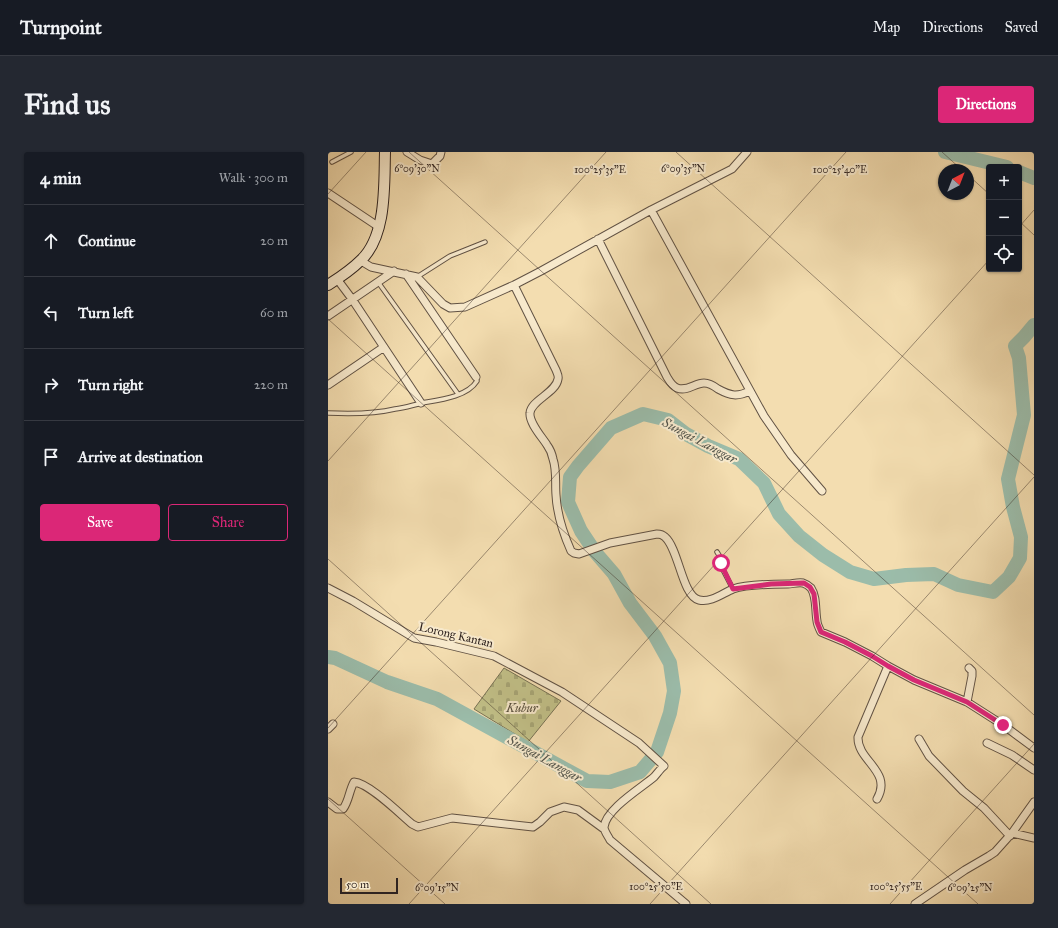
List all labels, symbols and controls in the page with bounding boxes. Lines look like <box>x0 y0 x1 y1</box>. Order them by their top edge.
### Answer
text: Turnpoint <box>20 16 102 39</box>
text: Map <box>873 19 900 36</box>
text: Directions <box>922 19 983 36</box>
text: Saved <box>1005 19 1038 36</box>
button: Directions <box>938 86 1034 123</box>
text: Find us <box>24 87 110 122</box>
text: 6°09'30"N <box>394 163 440 175</box>
text: 6°09'35"N <box>661 163 706 175</box>
text: 100°25'35"E <box>574 164 626 176</box>
text: 100°25'40"E <box>813 164 867 176</box>
north arrow <box>938 164 974 200</box>
map controls <box>986 164 1022 272</box>
button: + <box>986 164 1022 200</box>
text: 4 min <box>40 168 81 189</box>
text: Walk · 300 m <box>219 170 288 186</box>
button: − <box>986 200 1022 236</box>
icon: ahead <box>40 230 62 252</box>
text: Continue <box>78 232 136 250</box>
text: 20 m <box>260 233 288 249</box>
button: locate <box>986 236 1022 272</box>
icon: left <box>40 302 62 324</box>
text: Turn left <box>78 304 134 322</box>
text: 60 m <box>260 305 288 321</box>
icon: right <box>40 374 62 396</box>
text: Turn right <box>78 376 143 394</box>
text: 220 m <box>254 377 288 393</box>
water label: Sungai Langgar <box>659 414 740 468</box>
icon: arrive <box>40 446 62 468</box>
text: Arrive at destination <box>78 448 203 466</box>
button: Save <box>40 504 160 541</box>
button: Share <box>168 504 288 541</box>
route start <box>712 554 730 572</box>
street label: Lorong Kantan <box>417 620 495 651</box>
park label: Kubur <box>505 701 539 715</box>
route end <box>994 716 1012 734</box>
water label: Sungai Langgar <box>504 731 585 786</box>
scale bar <box>340 876 398 895</box>
text: 50 m <box>346 878 369 891</box>
text: 100°25'50"E <box>629 881 683 893</box>
text: 100°25'55"E <box>870 881 922 893</box>
text: 6°09'15"N <box>415 882 460 894</box>
text: 6°09'25"N <box>947 882 993 894</box>

